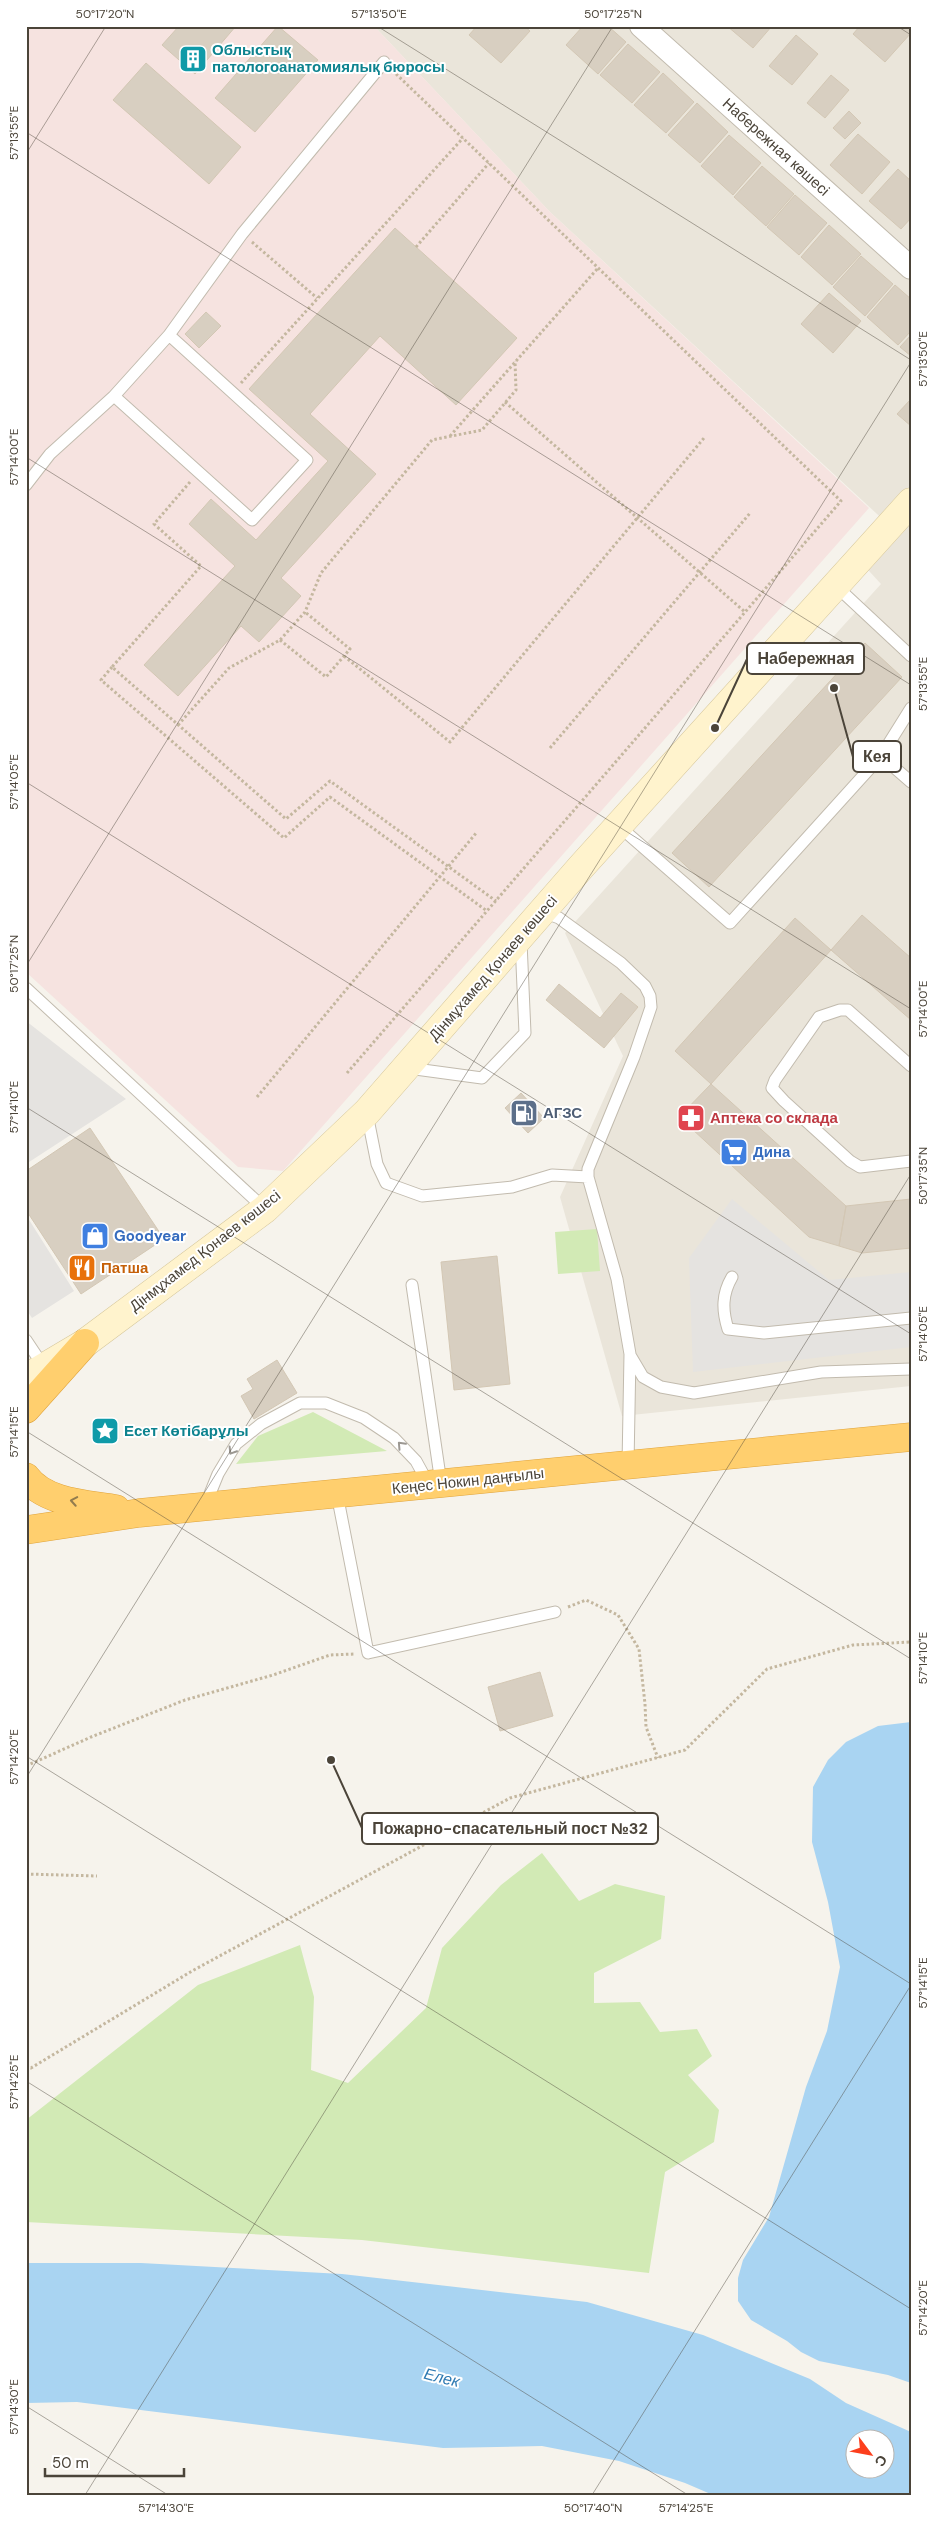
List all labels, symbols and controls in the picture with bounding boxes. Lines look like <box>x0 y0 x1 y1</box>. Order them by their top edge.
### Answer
text: 50°17'20"N <box>76 6 134 22</box>
text: 57°13'50"E <box>351 6 407 22</box>
text: 50°17'25"N <box>584 6 642 22</box>
place label: Облыстық патологоанатомиялық бюросы <box>212 40 445 77</box>
building icon: Облыстық патологоанатомиялық бюросы <box>178 44 208 74</box>
street label: Набережная көшесі <box>718 94 834 200</box>
text: 57°13'55"E <box>6 105 22 160</box>
text: 57°13'50"E <box>915 331 931 387</box>
text: 57°14'00"E <box>6 428 22 486</box>
callout: Набережная <box>747 643 864 674</box>
text: Набережная <box>758 648 854 669</box>
text: 57°13'55"E <box>915 656 931 711</box>
callout: Кея <box>853 741 901 772</box>
text: Кея <box>863 746 891 767</box>
text: 57°14'05"E <box>6 754 22 810</box>
street label: Дінмұхамед Қонаев көшесі <box>424 891 562 1045</box>
text: 50°17'25"N <box>6 935 22 993</box>
text: 57°14'00"E <box>915 980 931 1038</box>
text: 57°14'10"E <box>6 1080 22 1133</box>
fuel station icon: АГЗС <box>509 1098 539 1128</box>
place label: АГЗС <box>543 1103 582 1123</box>
pharmacy icon: Аптека со склада <box>676 1103 706 1133</box>
place label: Аптека со склада <box>710 1108 838 1128</box>
supermarket icon: Дина <box>719 1137 749 1167</box>
place label: Дина <box>753 1142 791 1162</box>
text: 50°17'35"N <box>915 1147 931 1205</box>
street label: Дінмұхамед Қонаев көшесі <box>125 1186 285 1316</box>
shop icon: Goodyear <box>80 1221 110 1251</box>
place label: Goodyear <box>114 1226 186 1246</box>
restaurant icon: Патша <box>67 1253 97 1283</box>
place label: Патша <box>101 1258 149 1278</box>
text: 57°14'05"E <box>915 1306 931 1362</box>
text: 57°14'15"E <box>6 1406 22 1458</box>
place icon: Есет Көтібарұлы <box>90 1416 120 1446</box>
place label: Есет Көтібарұлы <box>124 1421 249 1441</box>
one-way arrow <box>398 1442 407 1451</box>
one-way arrow <box>229 1445 238 1454</box>
street label: Кеңес Нокин даңғылы <box>391 1463 545 1499</box>
one-way arrow <box>70 1497 78 1507</box>
text: 57°14'10"E <box>915 1631 931 1684</box>
text: 57°14'20"E <box>6 1729 22 1785</box>
callout: Пожарно-спасательный пост №32 <box>362 1813 658 1844</box>
text: Пожарно-спасательный пост №32 <box>372 1818 648 1839</box>
text: 57°14'15"E <box>915 1957 931 2009</box>
text: 57°14'25"E <box>6 2054 22 2109</box>
text: 57°14'20"E <box>915 2280 931 2336</box>
water label: Елек <box>422 2363 463 2392</box>
text: 57°14'30"E <box>6 2379 22 2435</box>
north arrow <box>844 2428 894 2478</box>
scale bar <box>45 2446 184 2478</box>
text: С <box>871 2452 891 2470</box>
text: 50 m <box>52 2453 89 2473</box>
text: 57°14'30"E <box>138 2500 194 2516</box>
text: 50°17'40"N <box>564 2500 622 2516</box>
text: 57°14'25"E <box>659 2500 714 2516</box>

